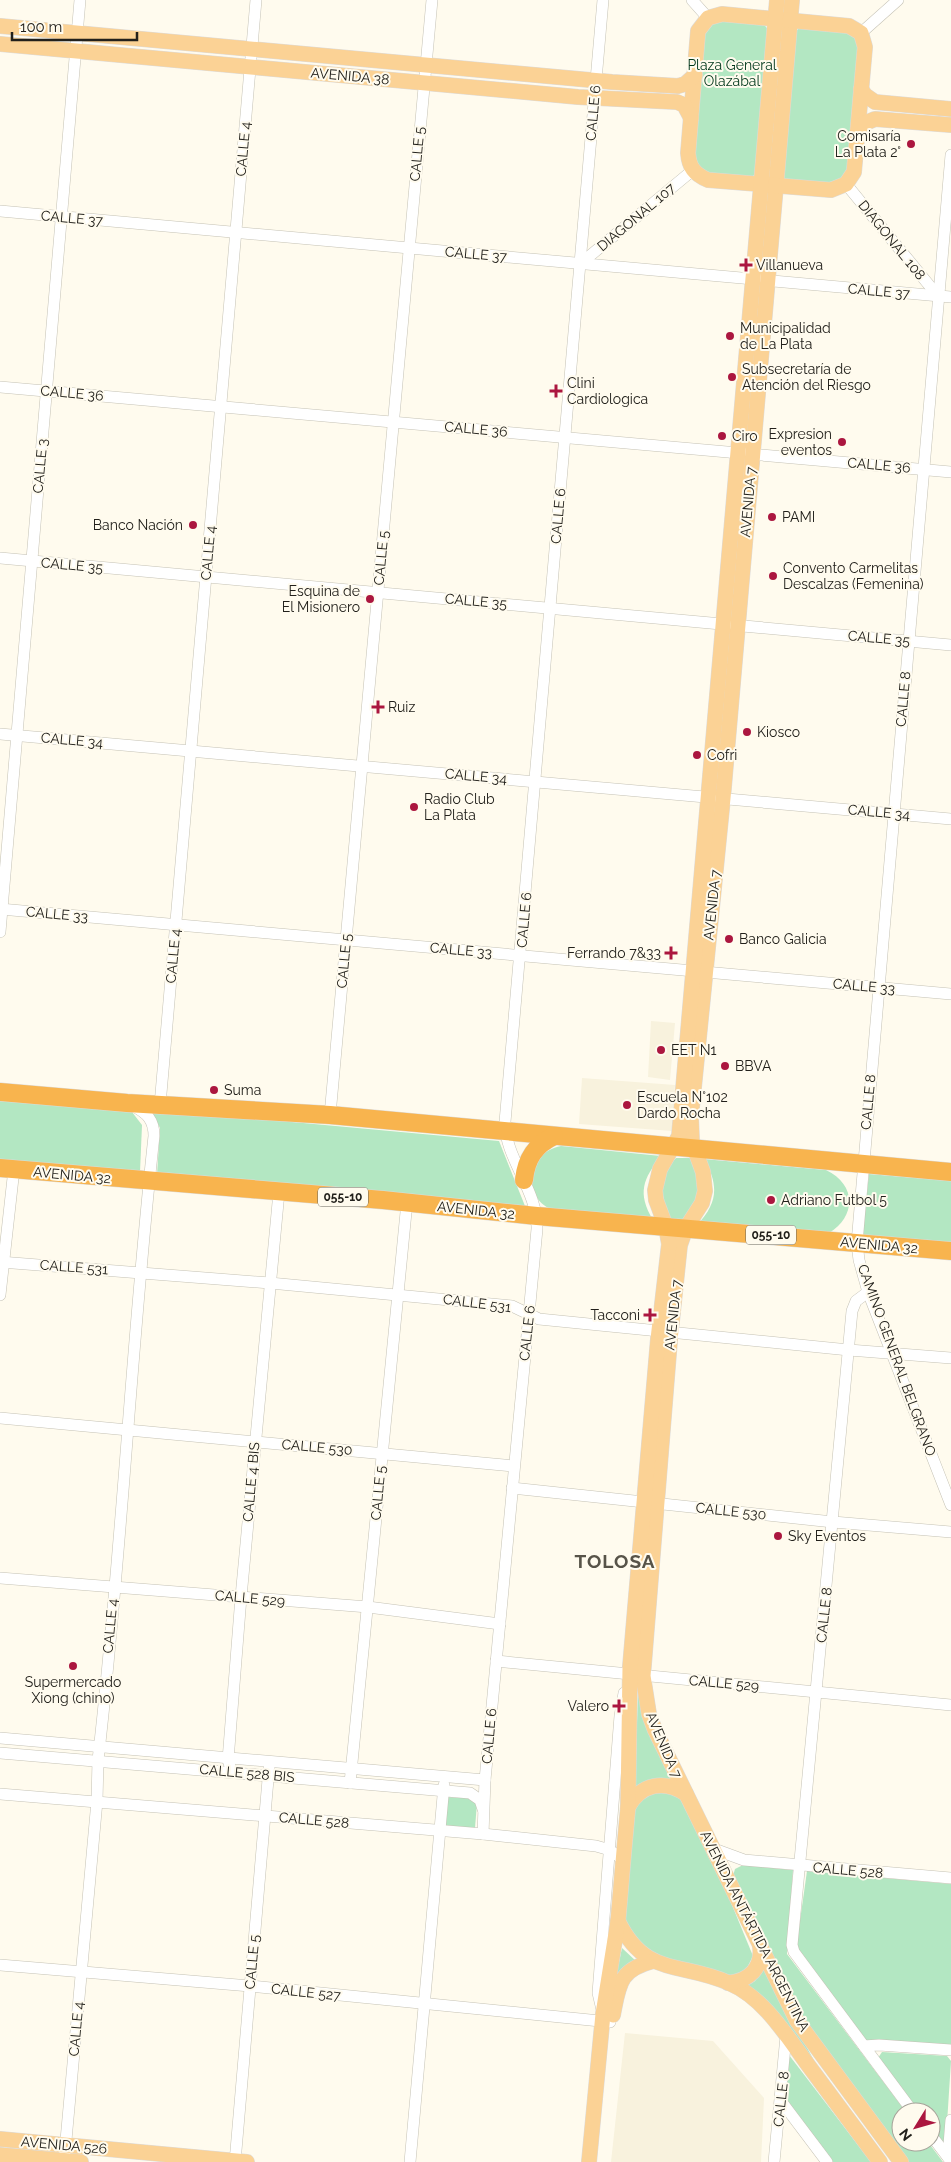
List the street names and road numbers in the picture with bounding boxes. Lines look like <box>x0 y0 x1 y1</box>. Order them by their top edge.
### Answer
street label: AVENIDA 38 <box>310 65 390 87</box>
street label: CALLE 6 <box>583 85 603 141</box>
street label: CALLE 4 <box>233 121 253 177</box>
street label: CALLE 5 <box>407 126 427 182</box>
street label: DIAGONAL 107 <box>594 179 679 254</box>
street label: DIAGONAL 108 <box>855 197 929 283</box>
street label: CALLE 37 <box>40 207 104 229</box>
street label: CALLE 37 <box>444 243 508 265</box>
street label: CALLE 37 <box>847 280 911 302</box>
street label: CALLE 36 <box>40 382 104 404</box>
street label: CALLE 36 <box>444 418 508 440</box>
street label: CALLE 3 <box>30 438 50 494</box>
street label: CALLE 36 <box>847 454 911 476</box>
street label: AVENIDA 7 <box>737 466 759 538</box>
street label: CALLE 6 <box>548 488 568 544</box>
street label: CALLE 4 <box>198 525 218 581</box>
street label: CALLE 5 <box>371 530 391 586</box>
street label: CALLE 35 <box>40 554 104 576</box>
street label: CALLE 35 <box>444 590 508 612</box>
street label: CALLE 35 <box>847 627 911 649</box>
street label: CALLE 8 <box>893 671 913 727</box>
street label: CALLE 34 <box>40 729 104 751</box>
street label: CALLE 34 <box>444 765 508 787</box>
street label: CALLE 34 <box>847 801 911 823</box>
street label: AVENIDA 7 <box>700 869 724 941</box>
street label: CALLE 6 <box>514 892 534 948</box>
street label: CALLE 33 <box>25 903 89 925</box>
street label: CALLE 4 <box>163 928 183 984</box>
street label: CALLE 5 <box>334 933 354 989</box>
street label: CALLE 33 <box>429 939 493 961</box>
street label: CALLE 33 <box>832 975 896 997</box>
street label: CALLE 8 <box>858 1074 878 1130</box>
street label: AVENIDA 32 <box>32 1164 112 1186</box>
road number: 055-10 <box>318 1188 368 1206</box>
street label: AVENIDA 32 <box>436 1198 516 1222</box>
road number: 055-10 <box>746 1226 796 1244</box>
street label: AVENIDA 32 <box>839 1234 919 1256</box>
street label: CALLE 531 <box>39 1257 109 1277</box>
street label: CAMINO GENERAL BELGRANO <box>855 1262 939 1458</box>
street label: AVENIDA 7 <box>661 1279 685 1351</box>
street label: CALLE 531 <box>442 1291 512 1315</box>
street label: CALLE 6 <box>516 1304 538 1362</box>
street label: CALLE 530 <box>281 1436 353 1458</box>
street label: CALLE 4 BIS <box>240 1441 262 1522</box>
street label: CALLE 5 <box>368 1465 388 1521</box>
street label: CALLE 530 <box>695 1499 767 1523</box>
street label: CALLE 8 <box>813 1586 835 1644</box>
street label: CALLE 529 <box>214 1587 286 1609</box>
street label: CALLE 4 <box>100 1598 120 1654</box>
street label: CALLE 529 <box>688 1672 760 1694</box>
street label: CALLE 6 <box>479 1708 499 1764</box>
street label: AVENIDA 7 <box>643 1709 685 1781</box>
street label: CALLE 528 BIS <box>199 1761 296 1785</box>
street label: CALLE 528 <box>278 1809 350 1831</box>
street label: AVENIDA ANTÁRTIDA ARGENTINA <box>697 1827 814 2035</box>
street label: CALLE 528 <box>812 1859 884 1881</box>
street label: CALLE 5 <box>242 1934 262 1990</box>
street label: CALLE 527 <box>270 1980 342 2004</box>
street label: CALLE 4 <box>66 2001 86 2057</box>
street label: CALLE 8 <box>770 2070 792 2128</box>
street label: AVENIDA 526 <box>20 2133 108 2157</box>

